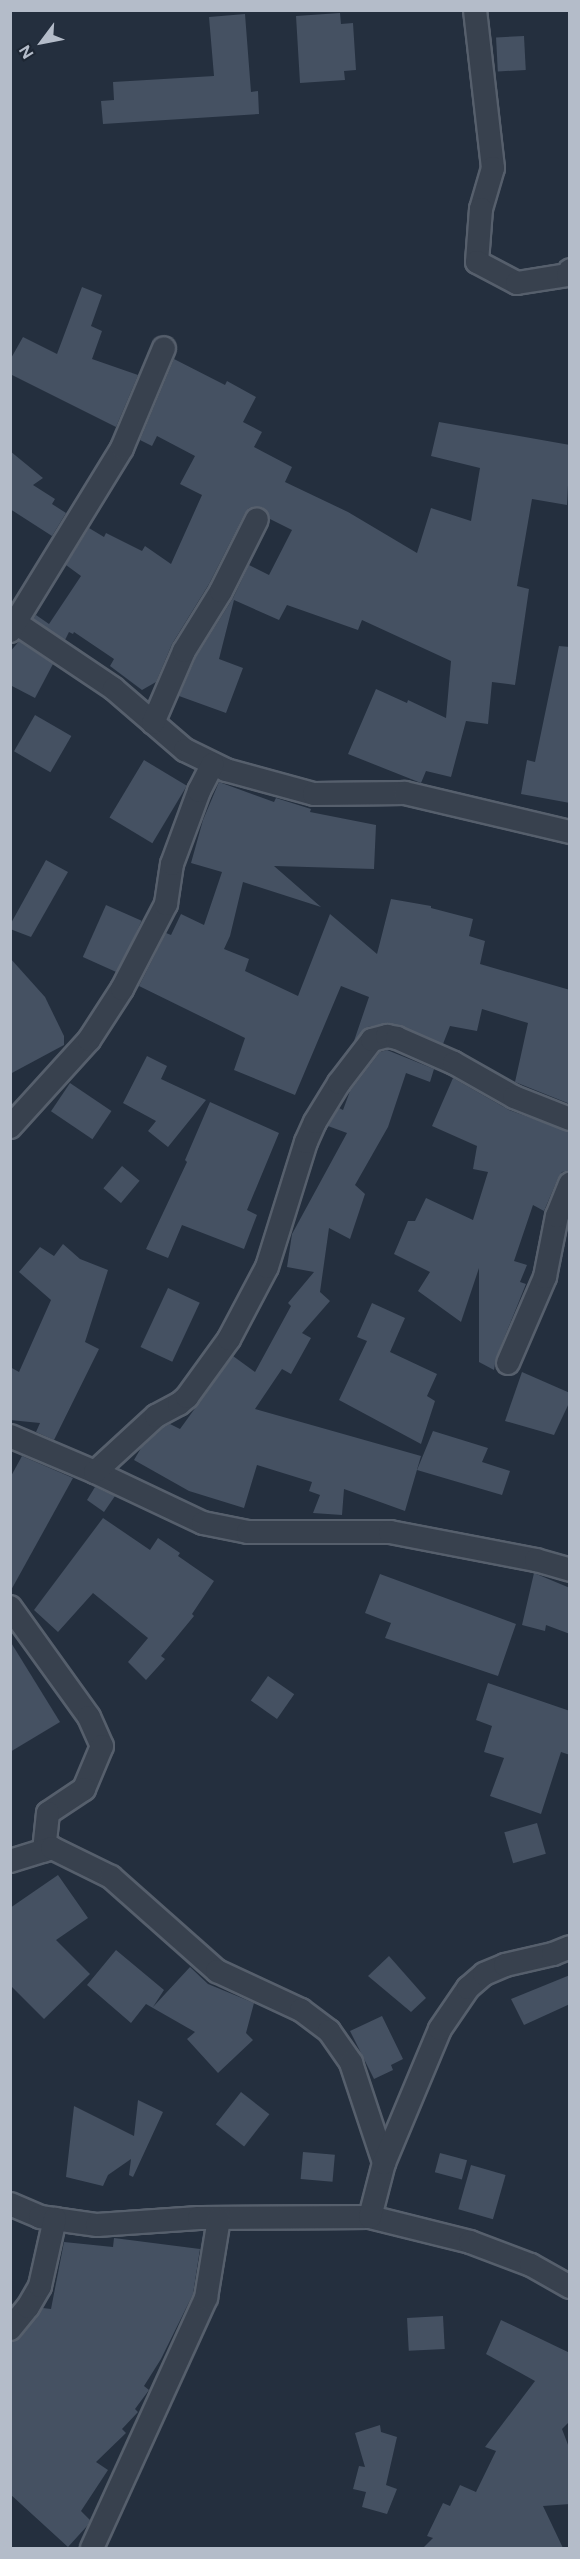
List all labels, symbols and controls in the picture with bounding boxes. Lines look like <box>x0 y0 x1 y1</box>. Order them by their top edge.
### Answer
north arrow <box>12 12 72 72</box>
text: N <box>15 42 38 62</box>

